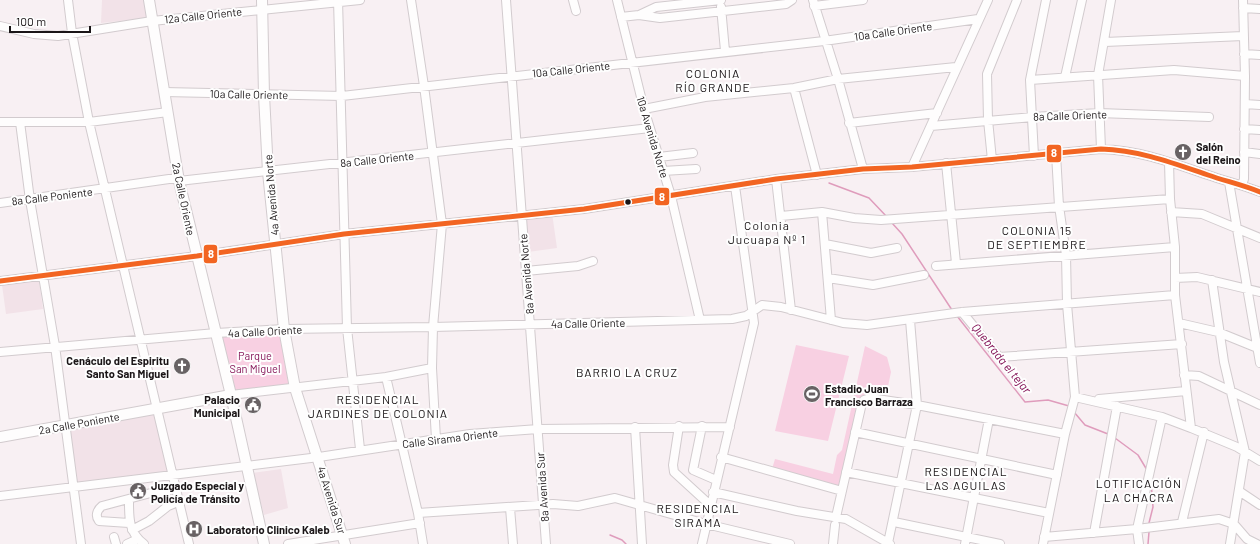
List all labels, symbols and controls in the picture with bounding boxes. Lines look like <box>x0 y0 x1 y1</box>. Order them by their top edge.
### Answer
street label: 12a Calle Oriente <box>164 4 243 26</box>
scale bar <box>10 8 90 34</box>
text: 100 m <box>16 14 46 28</box>
street label: 10a Calle Oriente <box>853 19 933 43</box>
street label: 10a Calle Oriente <box>531 58 611 80</box>
district label: COLONIA RÍO GRANDE <box>675 66 751 94</box>
street label: 10a Calle Oriente <box>210 87 288 101</box>
street label: 10a Avenida Norte <box>634 94 672 180</box>
street label: 8a Calle Oriente <box>1033 107 1107 123</box>
place label: Salón del Reino <box>1196 140 1241 166</box>
church icon: Salón del Reino <box>1173 142 1193 162</box>
line badge: 8 <box>1046 144 1062 163</box>
text: 8 <box>1051 146 1057 159</box>
street label: 8a Calle Oriente <box>339 149 415 169</box>
street label: 4a Avenida Norte <box>261 154 281 236</box>
street label: 2a Calle Oriente <box>170 161 198 237</box>
street label: 8a Calle Poniente <box>11 185 93 207</box>
line badge: 8 <box>654 187 670 206</box>
text: 8 <box>659 190 665 203</box>
unlabelled marker <box>623 197 633 207</box>
district label: Colonia Jucuapa Nº 1 <box>728 218 806 246</box>
district label: COLONIA 15 DE SEPTIEMBRE <box>987 223 1087 251</box>
street label: 8a Avenida Norte <box>516 233 536 315</box>
line badge: 8 <box>203 244 218 264</box>
text: 8 <box>208 247 214 260</box>
street label: 4a Calle Oriente <box>551 316 625 330</box>
water label: Quebrada el tejar <box>970 320 1035 396</box>
street label: 4a Calle Oriente <box>228 323 303 339</box>
park label: Parque San Miguel <box>230 349 281 375</box>
place label: Cenáculo del Espiritu Santo San Miguel <box>66 354 169 380</box>
church icon: Cenáculo del Espiritu Santo San Miguel <box>172 356 192 376</box>
district label: BARRIO LA CRUZ <box>576 365 678 379</box>
place label: Estadio Juan Francisco Barraza <box>825 382 913 408</box>
sports icon: Estadio Juan Francisco Barraza <box>802 384 822 404</box>
district label: RESIDENCIAL JARDINES DE COLONIA <box>308 392 448 420</box>
place label: Palacio Municipal <box>194 393 240 419</box>
public building icon: Palacio Municipal <box>243 395 263 415</box>
street label: 2a Calle Poniente <box>38 409 120 436</box>
street label: Calle Sirama Oriente <box>401 426 499 450</box>
street label: 8a Avenida Sur <box>533 452 551 522</box>
district label: RESIDENCIAL LAS AGUILAS <box>924 464 1008 492</box>
street label: 4a Avenida Sur <box>315 465 349 535</box>
district label: LOTIFICACIÓN LA CHACRA <box>1096 476 1182 504</box>
place label: Juzgado Especial y Policía de Tránsito <box>151 479 245 505</box>
public building icon: Juzgado Especial y Policía de Tránsito <box>128 481 148 501</box>
district label: RESIDENCIAL SIRAMA <box>656 501 740 529</box>
hospital icon: Laboratorio Clinico Kaleb <box>184 519 204 539</box>
place label: Laboratorio Clinico Kaleb <box>207 523 330 536</box>

